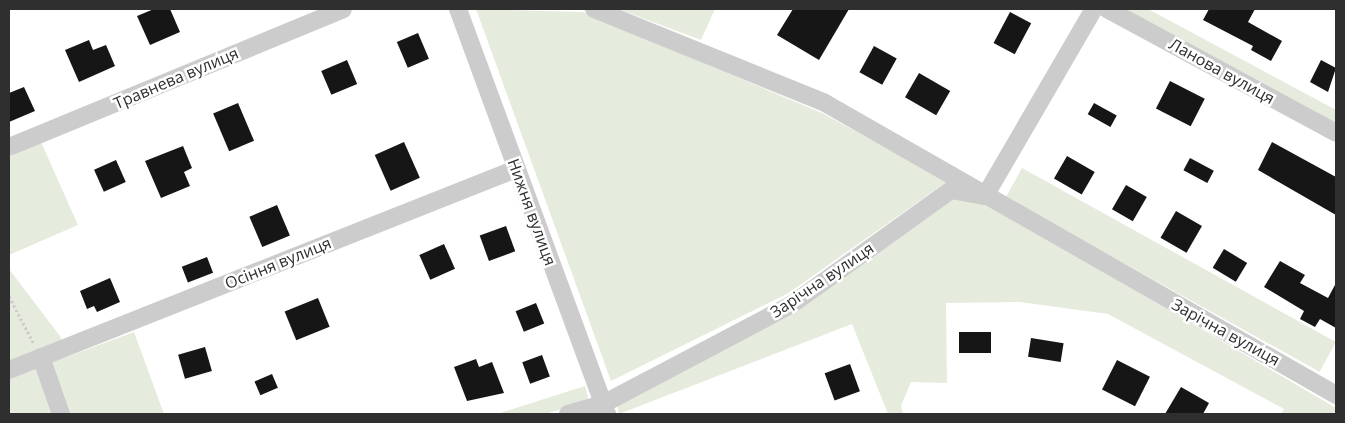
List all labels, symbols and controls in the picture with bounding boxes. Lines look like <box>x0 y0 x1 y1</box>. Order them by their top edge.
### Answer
street label: Ланова вулиця <box>1166 34 1278 108</box>
street label: Травнева вулиця <box>111 43 241 113</box>
street label: Нижня вулиця <box>504 156 560 268</box>
street label: Осіння вулиця <box>222 233 334 293</box>
street label: Зарічна вулиця <box>767 238 877 322</box>
street label: Зарічна вулиця <box>1169 294 1283 370</box>

